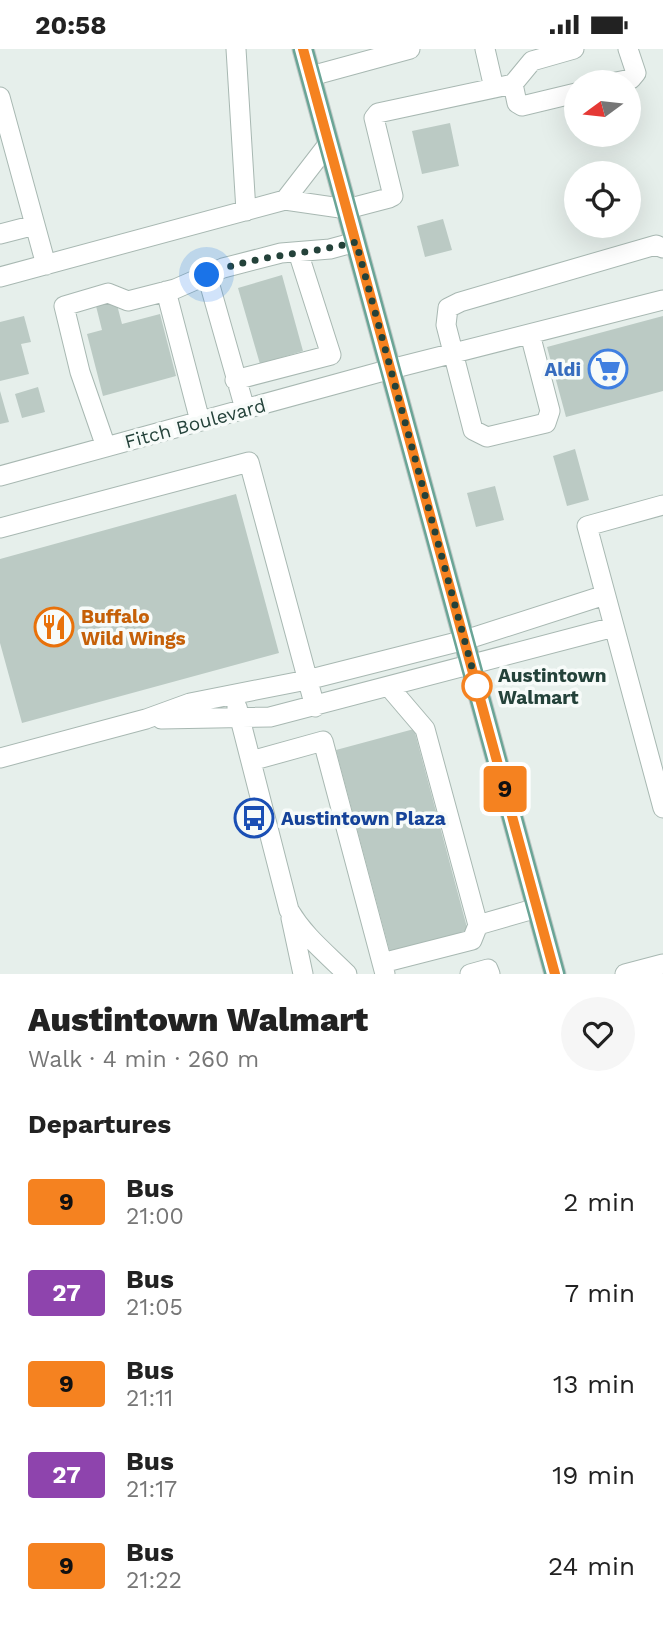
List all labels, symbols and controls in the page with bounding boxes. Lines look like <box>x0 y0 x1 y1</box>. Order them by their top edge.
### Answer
text: 20:58 <box>35 10 107 40</box>
north arrow <box>564 70 640 147</box>
map controls <box>564 70 641 238</box>
button: locate <box>564 161 641 238</box>
your location <box>189 257 224 292</box>
supermarket icon: Aldi <box>587 348 629 390</box>
place label: Aldi <box>544 358 581 381</box>
street label: Fitch Boulevard <box>122 394 268 453</box>
place label: Buffalo Wild Wings <box>81 605 186 650</box>
restaurant icon: Buffalo Wild Wings <box>33 606 75 648</box>
place label: Austintown Walmart <box>498 664 607 709</box>
marker: Austintown Walmart <box>462 671 492 701</box>
line badge: 9 <box>482 766 528 812</box>
text: 9 <box>498 775 512 803</box>
bus stop icon: Austintown Plaza <box>233 797 275 839</box>
place label: Austintown Plaza <box>281 807 446 830</box>
button: heart <box>561 997 635 1071</box>
text: Austintown Walmart <box>28 1000 368 1039</box>
text: Walk · 4 min · 260 m <box>28 1046 259 1073</box>
text: Departures <box>28 1109 171 1139</box>
text: Bus <box>126 1173 174 1203</box>
text: 2 min <box>563 1187 635 1217</box>
text: 9 <box>59 1188 74 1216</box>
text: 21:00 <box>126 1203 184 1230</box>
text: Bus <box>126 1264 174 1294</box>
text: 7 min <box>565 1278 635 1308</box>
text: 27 <box>52 1279 81 1307</box>
text: 21:05 <box>126 1294 183 1321</box>
text: Bus <box>126 1355 174 1385</box>
text: 13 min <box>553 1369 635 1399</box>
text: 9 <box>59 1370 74 1398</box>
text: 21:11 <box>126 1385 173 1412</box>
text: Bus <box>126 1446 174 1476</box>
text: 19 min <box>552 1460 635 1490</box>
text: 27 <box>52 1461 81 1489</box>
text: 21:17 <box>126 1476 177 1503</box>
text: Bus <box>126 1537 174 1567</box>
text: 24 min <box>548 1551 635 1581</box>
text: 9 <box>59 1552 74 1580</box>
text: 21:22 <box>126 1567 182 1594</box>

